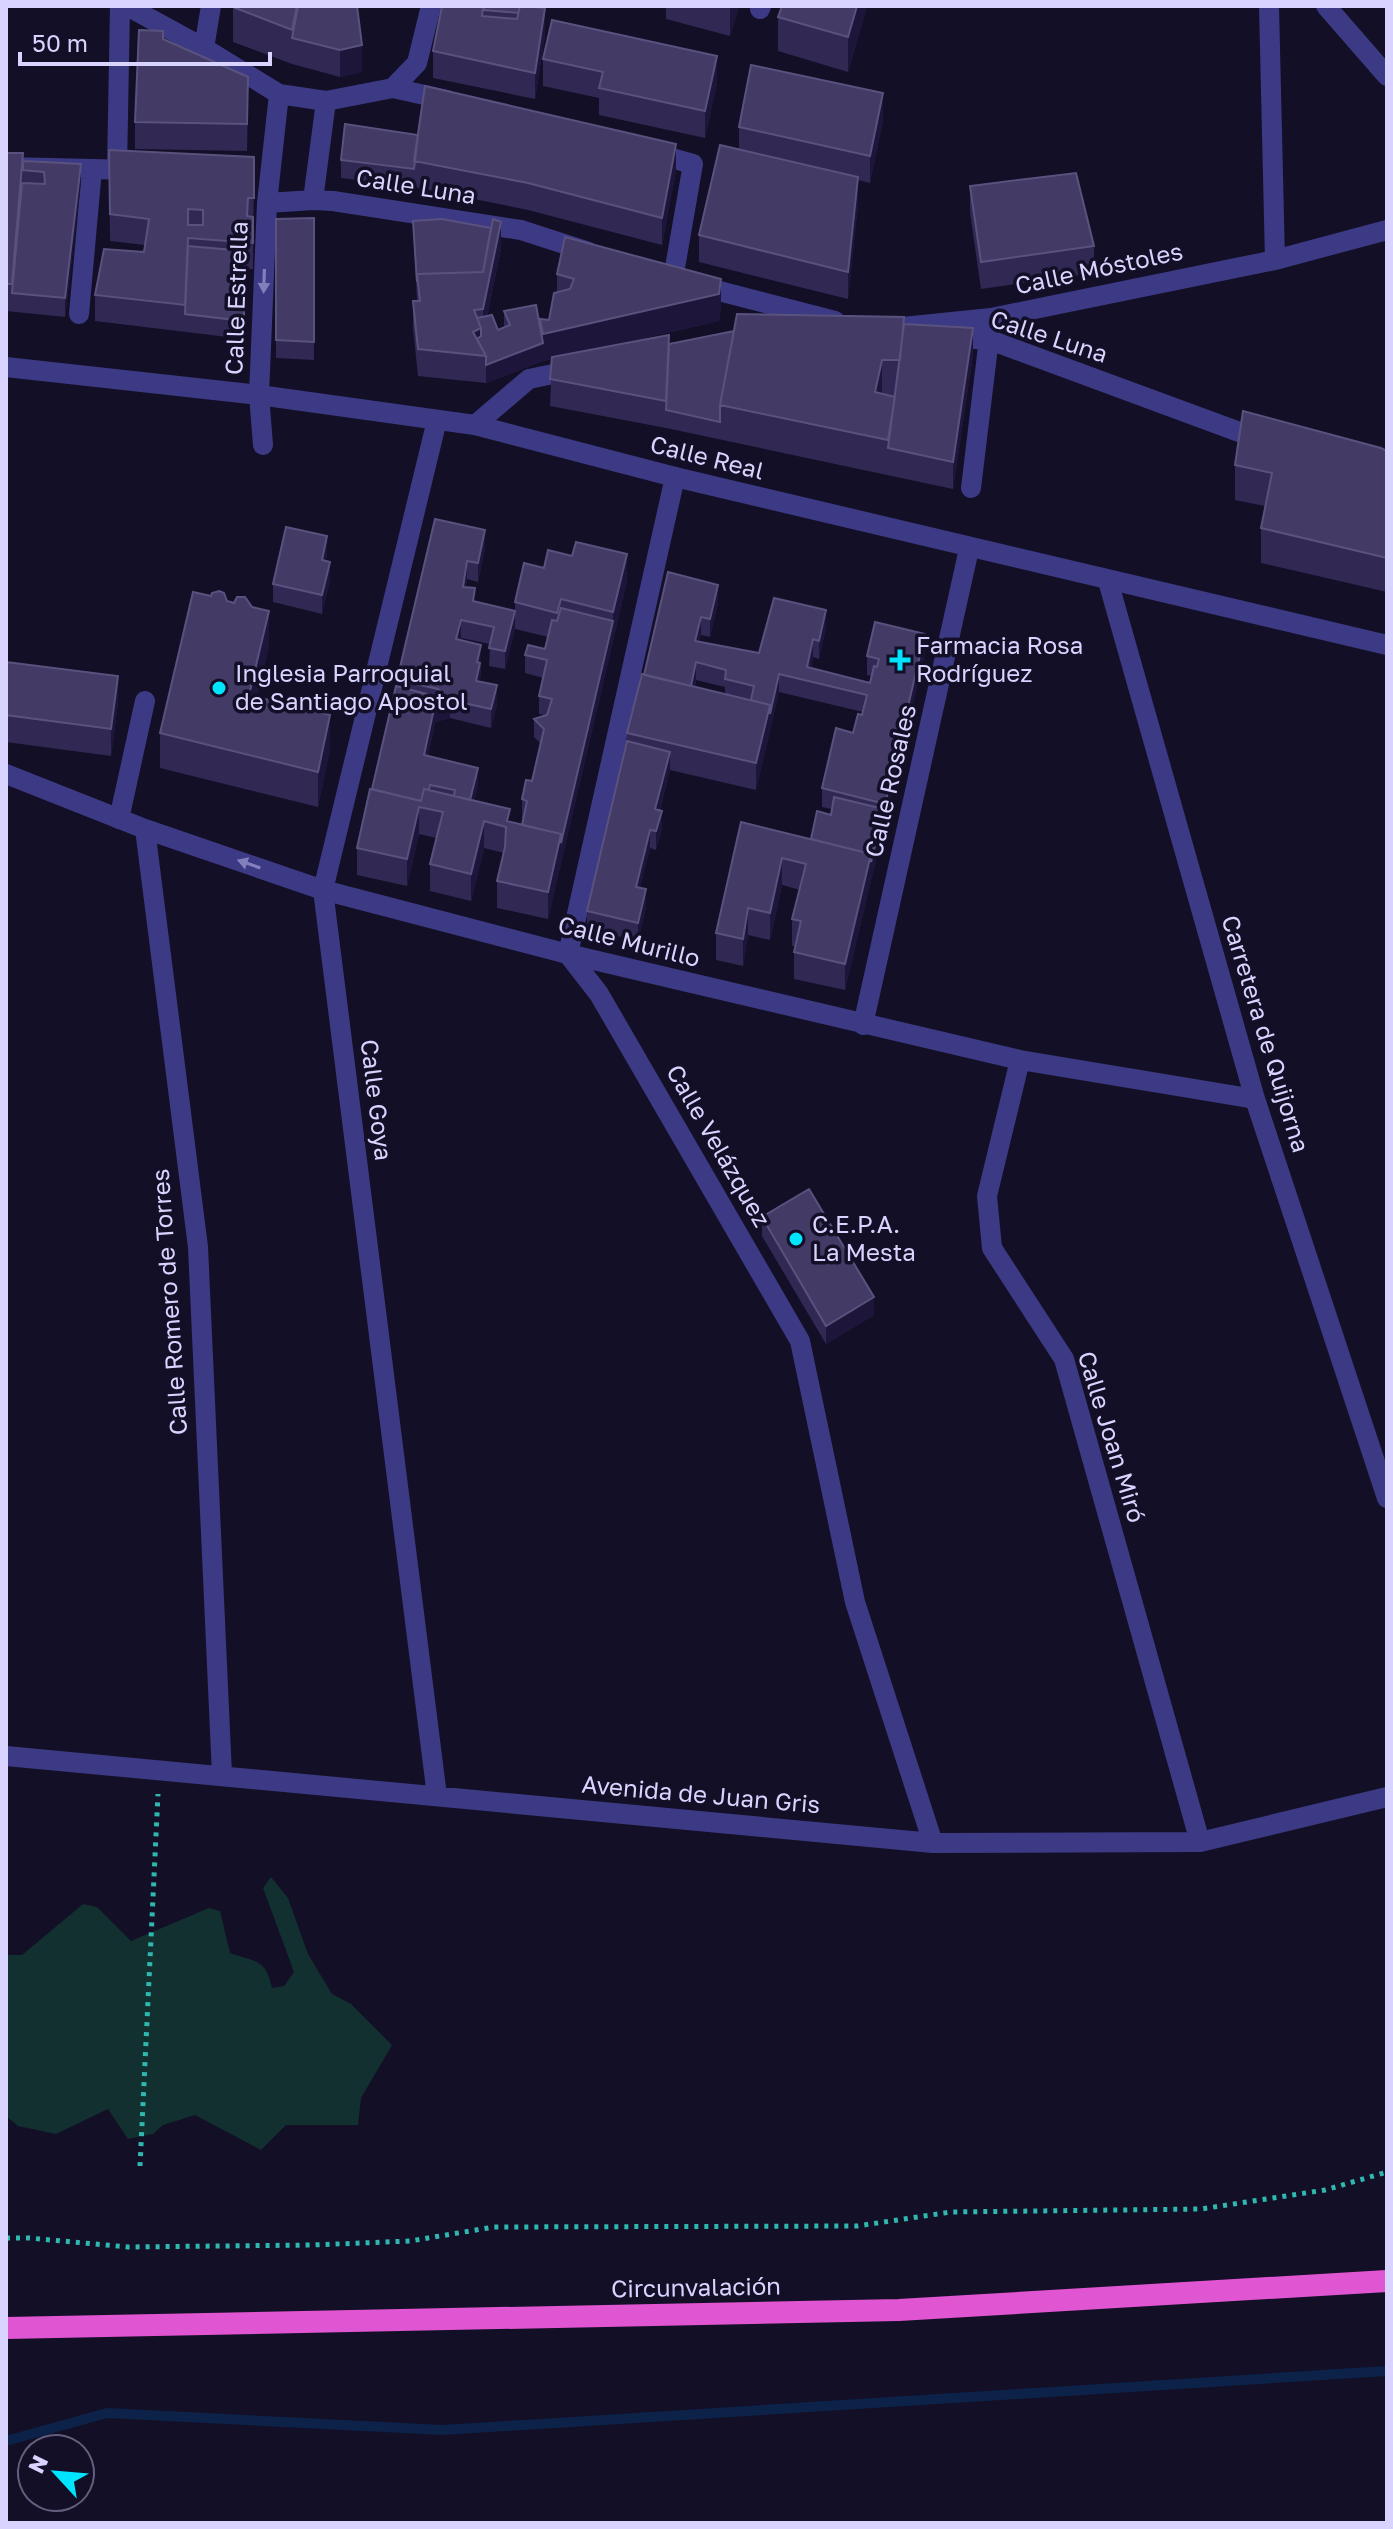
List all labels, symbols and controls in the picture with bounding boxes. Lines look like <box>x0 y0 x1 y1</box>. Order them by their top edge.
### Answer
scale bar <box>20 16 270 66</box>
text: 50 m <box>32 28 88 57</box>
street label: Calle Luna <box>354 162 478 209</box>
street label: Calle Estrella <box>218 221 253 375</box>
street label: Calle Móstoles <box>1012 236 1185 299</box>
one-way arrow <box>257 269 270 294</box>
street label: Calle Luna <box>987 303 1111 368</box>
street label: Calle Real <box>647 428 767 485</box>
place label: Farmacia Rosa Rodríguez <box>916 630 1083 687</box>
marker: Farmacia Rosa Rodríguez <box>891 651 909 669</box>
place label: Inglesia Parroquial de Santiago Apostol <box>235 658 468 715</box>
marker: Inglesia Parroquial de Santiago Apostol <box>210 679 228 697</box>
street label: Calle Rosales <box>858 702 921 860</box>
one-way arrow <box>237 858 261 870</box>
street label: Calle Murillo <box>555 909 703 972</box>
street label: Carretera de Quijorna <box>1217 912 1316 1156</box>
street label: Calle Goya <box>356 1037 399 1162</box>
street label: Calle Velázquez <box>661 1059 777 1231</box>
street label: Calle Romero de Torres <box>145 1168 192 1436</box>
place label: C.E.P.A. La Mesta <box>812 1209 916 1266</box>
marker: C.E.P.A. La Mesta <box>787 1230 805 1248</box>
street label: Calle Joan Miró <box>1073 1347 1152 1526</box>
street label: Avenida de Juan Gris <box>581 1769 822 1818</box>
street label: Circunvalación <box>611 2271 781 2302</box>
north arrow <box>16 2433 96 2513</box>
text: N <box>22 2451 53 2477</box>

